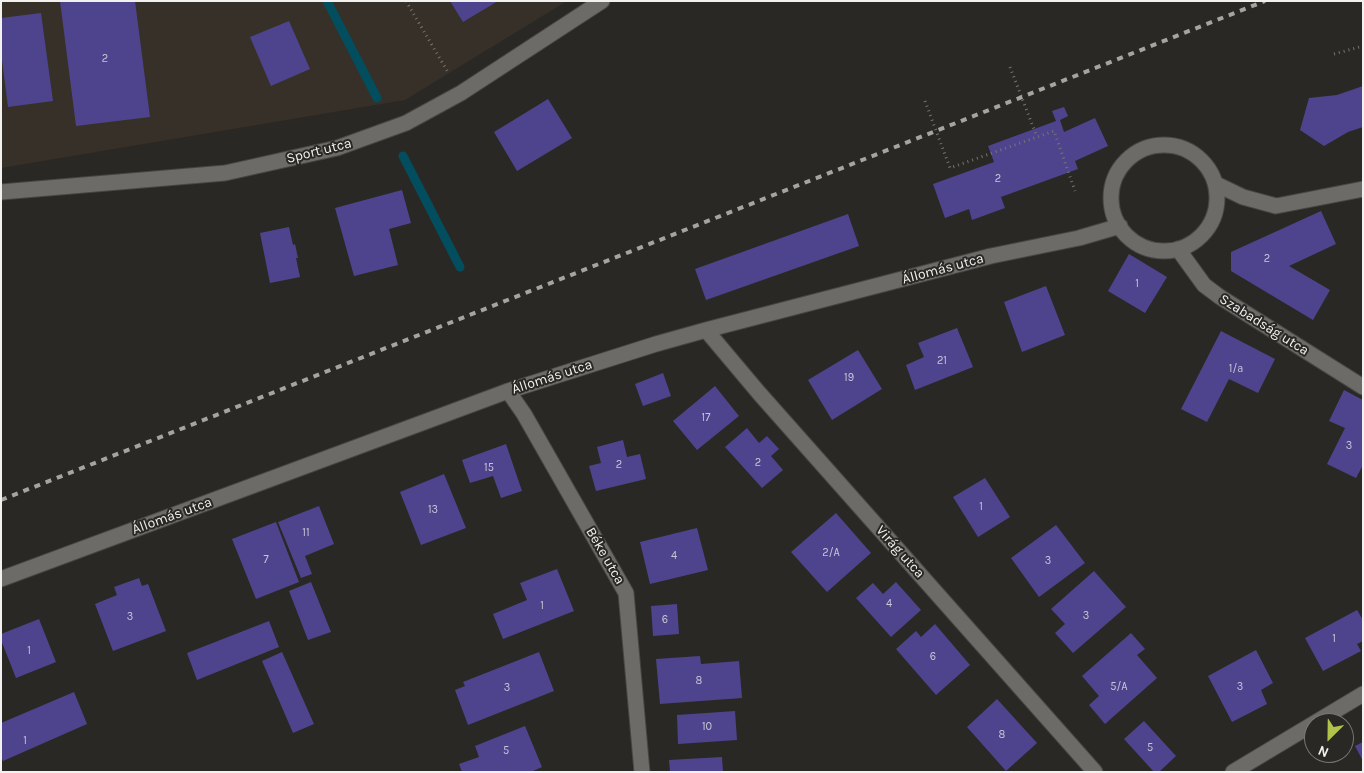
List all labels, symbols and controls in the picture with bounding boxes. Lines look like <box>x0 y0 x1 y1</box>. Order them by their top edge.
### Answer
house number: 2 <box>102 52 108 66</box>
street label: Sport utca <box>285 135 353 167</box>
house number: 2 <box>995 172 1001 186</box>
street label: Állomás utca <box>900 250 986 288</box>
house number: 2 <box>1264 252 1270 266</box>
house number: 1 <box>1135 277 1139 291</box>
street label: Szabadság utca <box>1216 291 1312 359</box>
house number: 21 <box>937 354 947 368</box>
street label: Állomás utca <box>510 356 594 398</box>
house number: 1/a <box>1229 362 1243 376</box>
house number: 19 <box>844 371 854 385</box>
house number: 17 <box>702 411 710 425</box>
house number: 3 <box>1346 439 1352 453</box>
house number: 2 <box>755 456 761 470</box>
house number: 2 <box>616 458 622 472</box>
house number: 15 <box>484 461 494 475</box>
street label: Állomás utca <box>130 494 214 538</box>
house number: 1 <box>979 500 983 514</box>
house number: 13 <box>428 503 438 517</box>
street label: Virág utca <box>872 522 928 582</box>
street label: Béke utca <box>582 525 628 587</box>
house number: 11 <box>302 526 310 540</box>
house number: 2/A <box>822 546 840 560</box>
house number: 4 <box>671 549 677 563</box>
house number: 7 <box>263 553 269 567</box>
house number: 3 <box>1045 554 1051 568</box>
house number: 4 <box>886 597 892 611</box>
house number: 1 <box>540 599 544 613</box>
house number: 3 <box>1083 609 1089 623</box>
house number: 3 <box>127 610 133 624</box>
house number: 6 <box>662 613 668 627</box>
house number: 1 <box>1332 632 1336 646</box>
house number: 1 <box>27 644 31 658</box>
house number: 6 <box>930 650 936 664</box>
house number: 8 <box>696 674 702 688</box>
house number: 5/A <box>1110 680 1128 694</box>
house number: 3 <box>1237 680 1243 694</box>
house number: 3 <box>504 681 510 695</box>
north arrow <box>1304 713 1354 763</box>
house number: 10 <box>702 720 712 734</box>
house number: 8 <box>999 728 1005 742</box>
house number: 1 <box>23 734 27 748</box>
house number: 5 <box>1147 741 1153 755</box>
text: N <box>1315 742 1331 761</box>
house number: 5 <box>503 744 509 758</box>

